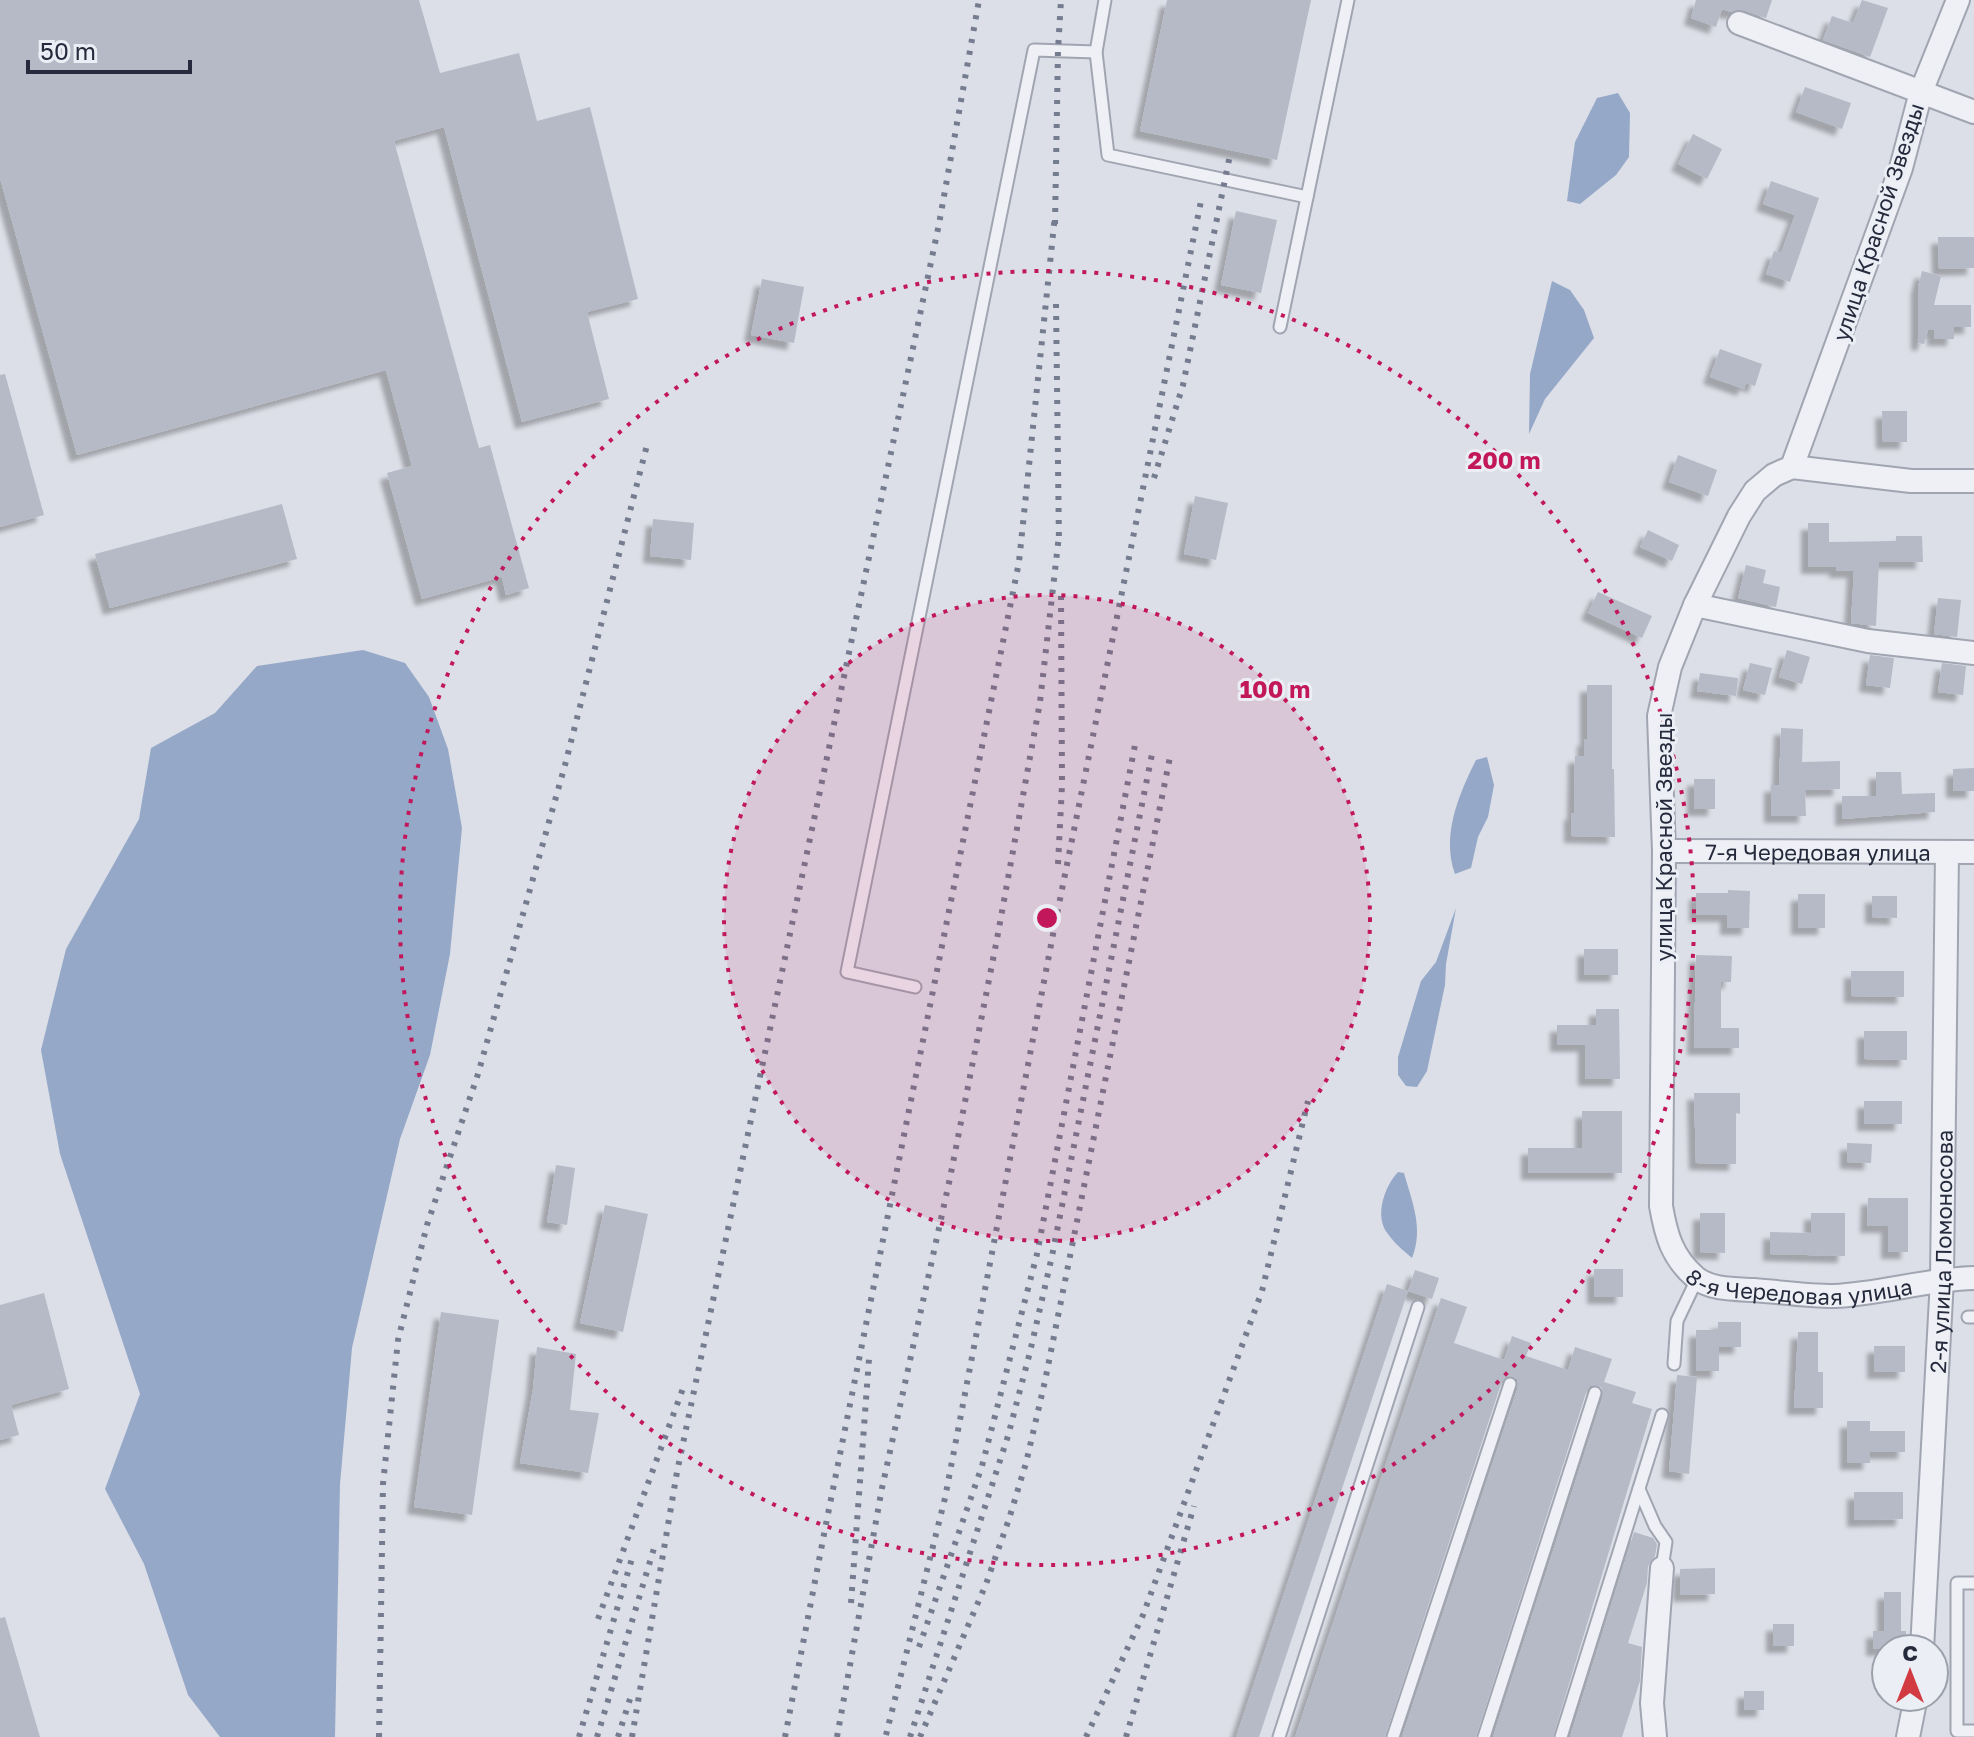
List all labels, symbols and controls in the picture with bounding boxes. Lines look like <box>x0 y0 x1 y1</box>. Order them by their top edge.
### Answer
scale bar <box>28 24 190 74</box>
text: 50 m <box>40 36 96 65</box>
street label: улица Красной Звезды <box>1827 99 1929 345</box>
text: 200 m <box>1468 445 1540 474</box>
text: 100 m <box>1240 674 1310 703</box>
street label: улица Красной Звезды <box>1650 712 1677 962</box>
street label: 7-я Чередовая улица <box>1705 838 1931 865</box>
centre of rings <box>1033 904 1061 932</box>
street label: 2-я улица Ломоносова <box>1923 1129 1957 1374</box>
street label: 8-я Чередовая улица <box>1681 1262 1914 1310</box>
north arrow <box>1870 1633 1950 1713</box>
text: С <box>1902 1639 1918 1666</box>

